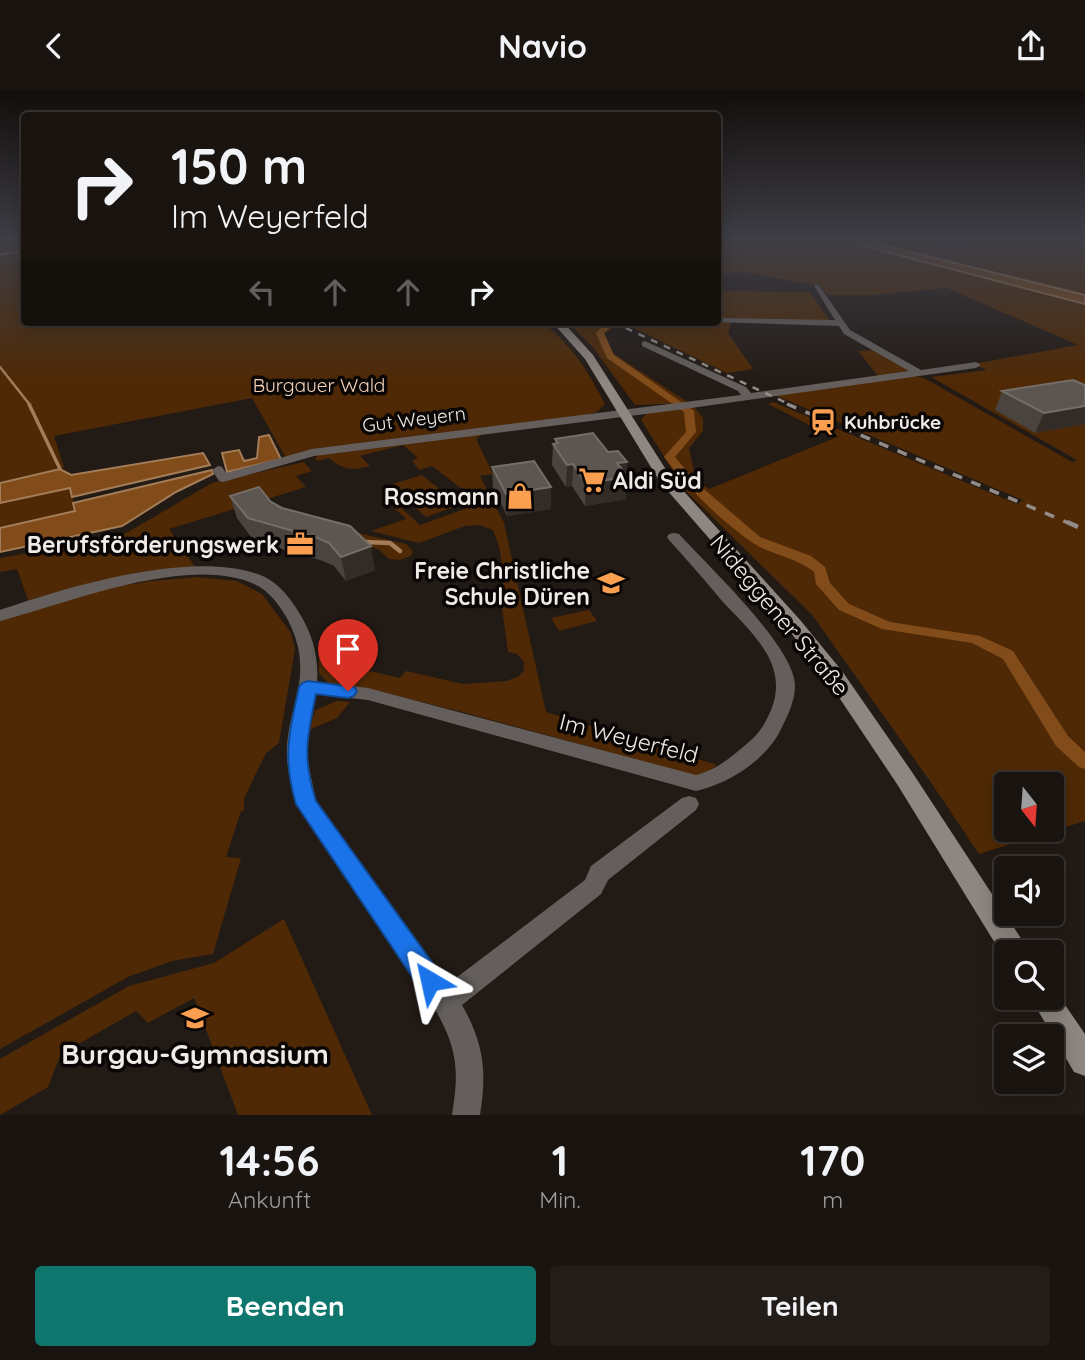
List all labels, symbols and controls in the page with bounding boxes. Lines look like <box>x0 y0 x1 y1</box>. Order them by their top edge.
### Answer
text: Navio <box>498 26 587 66</box>
icon: back <box>35 27 73 65</box>
icon: share <box>1012 27 1050 65</box>
text: 150 m <box>171 135 307 196</box>
icon: right <box>56 140 147 231</box>
text: Im Weyerfeld <box>171 196 369 236</box>
icon: left <box>243 273 281 311</box>
icon: ahead <box>316 273 354 311</box>
icon: ahead <box>389 273 427 311</box>
icon: right <box>462 273 500 311</box>
park label: Burgauer Wald <box>253 373 385 397</box>
street label: Gut Weyern <box>361 401 467 437</box>
station icon: Kuhbrücke <box>808 407 838 437</box>
place label: Kuhbrücke <box>844 410 941 434</box>
supermarket icon: Aldi Süd <box>577 465 607 495</box>
place label: Aldi Süd <box>613 466 702 495</box>
shop icon: Rossmann <box>505 481 535 511</box>
place label: Rossmann <box>384 482 499 511</box>
office icon: Berufsförderungswerk <box>285 529 315 559</box>
street label: Nideggener Straße <box>704 529 856 701</box>
place label: Berufsförderungswerk <box>27 530 279 559</box>
place label: Freie Christliche Schule Düren <box>414 556 590 611</box>
school or university icon: Freie Christliche Schule Düren <box>596 568 626 598</box>
pin <box>318 619 378 691</box>
icon: arrive <box>329 630 367 668</box>
street label: Im Weyerfeld <box>557 707 701 769</box>
north arrow <box>994 772 1064 842</box>
map controls <box>994 772 1064 1094</box>
button: sound <box>994 856 1064 926</box>
button: search <box>994 940 1064 1010</box>
position arrow <box>393 944 467 1018</box>
school or university icon: Burgau-Gymnasium <box>180 1003 210 1033</box>
button: layers <box>994 1024 1064 1094</box>
place label: Burgau-Gymnasium <box>61 1036 329 1071</box>
text: 14:56 <box>220 1134 320 1187</box>
text: 1 <box>552 1134 568 1187</box>
text: 170 <box>800 1134 865 1187</box>
text: Ankunft <box>228 1185 311 1214</box>
text: Min. <box>539 1185 581 1214</box>
text: m <box>822 1185 843 1214</box>
button: Beenden <box>35 1266 536 1346</box>
button: Teilen <box>550 1266 1050 1346</box>

